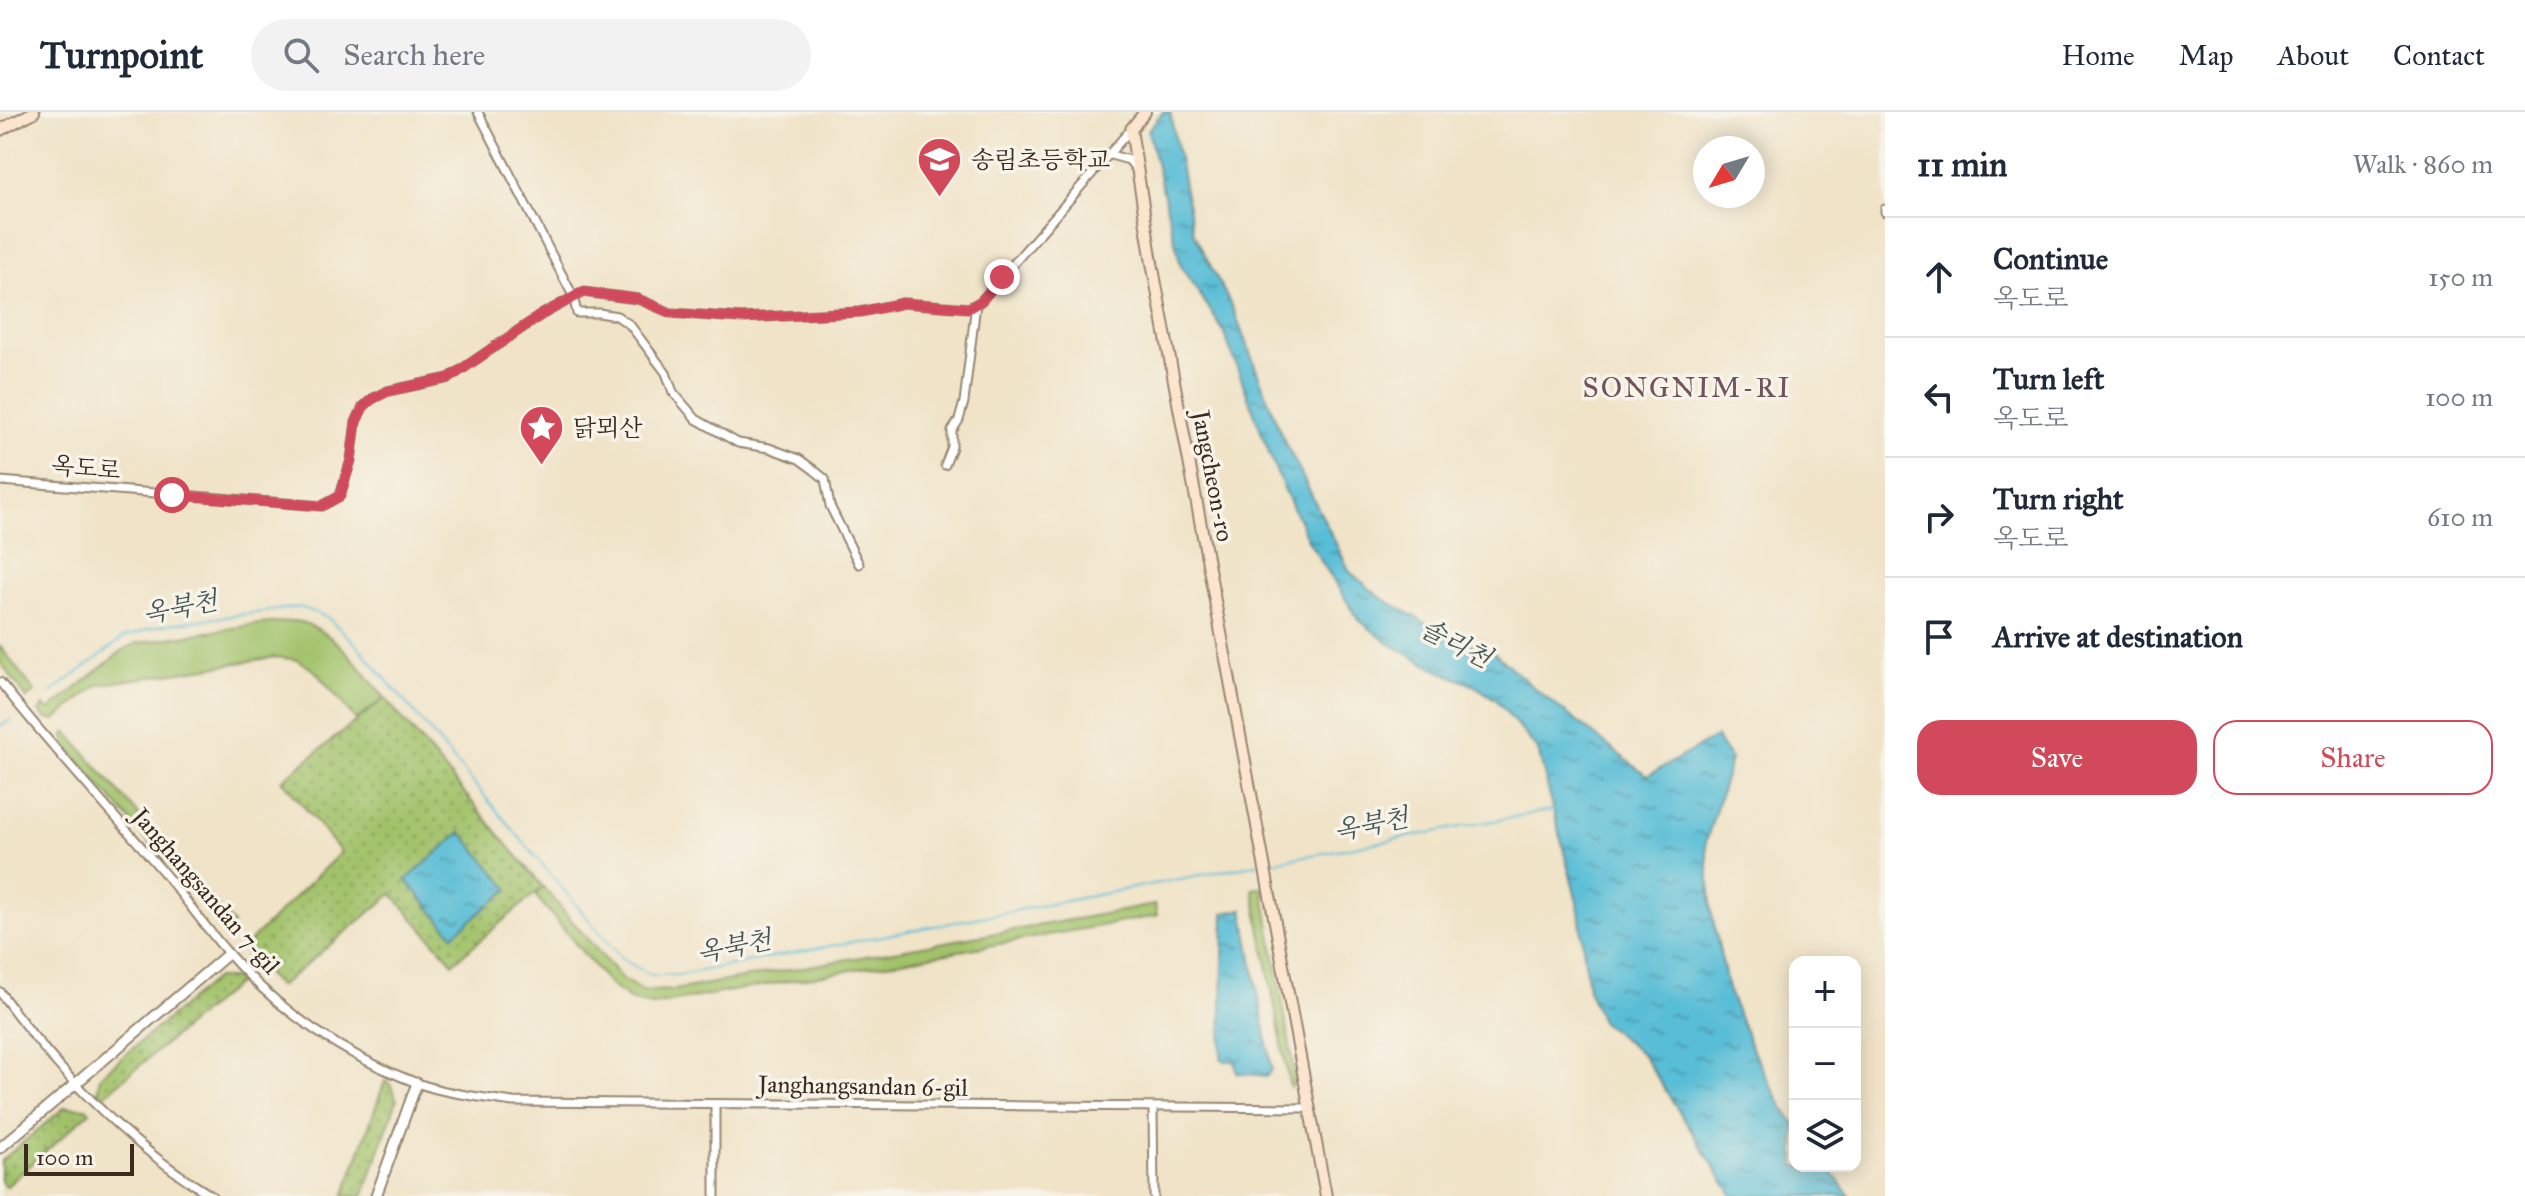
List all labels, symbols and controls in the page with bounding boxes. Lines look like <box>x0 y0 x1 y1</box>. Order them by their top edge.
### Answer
search box <box>251 19 811 91</box>
text: Turnpoint <box>40 32 203 78</box>
icon: search <box>279 33 323 77</box>
text: Search here <box>343 37 485 73</box>
text: Home <box>2062 38 2135 73</box>
text: Map <box>2179 38 2233 73</box>
text: About <box>2277 38 2349 73</box>
text: Contact <box>2393 38 2485 73</box>
school or university icon: 송림초등학교 <box>916 136 964 199</box>
north arrow <box>1693 136 1765 208</box>
text: 11 min <box>1917 144 2008 185</box>
place label: 송림초등학교 <box>971 145 1110 175</box>
text: Walk · 860 m <box>2353 148 2493 180</box>
text: Continue <box>1993 241 2108 277</box>
icon: ahead <box>1917 255 1961 299</box>
route end <box>984 259 1020 295</box>
text: 150 m <box>2428 261 2493 293</box>
text: 옥도로 <box>1993 282 2068 314</box>
text: Turn left <box>1993 361 2104 397</box>
district label: SONGNIM-RI <box>1583 370 1791 405</box>
icon: left <box>1917 375 1961 419</box>
text: 100 m <box>2425 381 2493 413</box>
text: 옥도로 <box>1993 402 2068 434</box>
place icon: 닭뫼산 <box>518 404 566 467</box>
street label: Jangcheon-ro <box>1185 405 1240 544</box>
place label: 닭뫼산 <box>573 413 643 443</box>
street label: 옥도로 <box>50 450 122 486</box>
route start <box>154 477 190 513</box>
text: Turn right <box>1993 481 2124 517</box>
icon: right <box>1917 495 1961 539</box>
text: 610 m <box>2427 501 2493 533</box>
text: 옥도로 <box>1993 522 2068 554</box>
water label: 옥북천 <box>140 584 222 630</box>
water label: 솔리천 <box>1415 612 1499 675</box>
icon: arrive <box>1917 615 1961 659</box>
text: Arrive at destination <box>1993 619 2243 655</box>
button: Save <box>1917 720 2197 795</box>
button: Share <box>2213 720 2493 795</box>
street label: Janghangsandan 7-gil <box>124 800 287 981</box>
water label: 옥북천 <box>1331 801 1413 847</box>
water label: 옥북천 <box>694 923 776 969</box>
map controls <box>1789 956 1861 1172</box>
button: + <box>1789 956 1861 1028</box>
button: − <box>1789 1028 1861 1100</box>
street label: Janghangsandan 6-gil <box>755 1069 969 1103</box>
button: layers <box>1789 1100 1861 1172</box>
scale bar <box>24 1140 134 1176</box>
text: 100 m <box>36 1144 93 1171</box>

